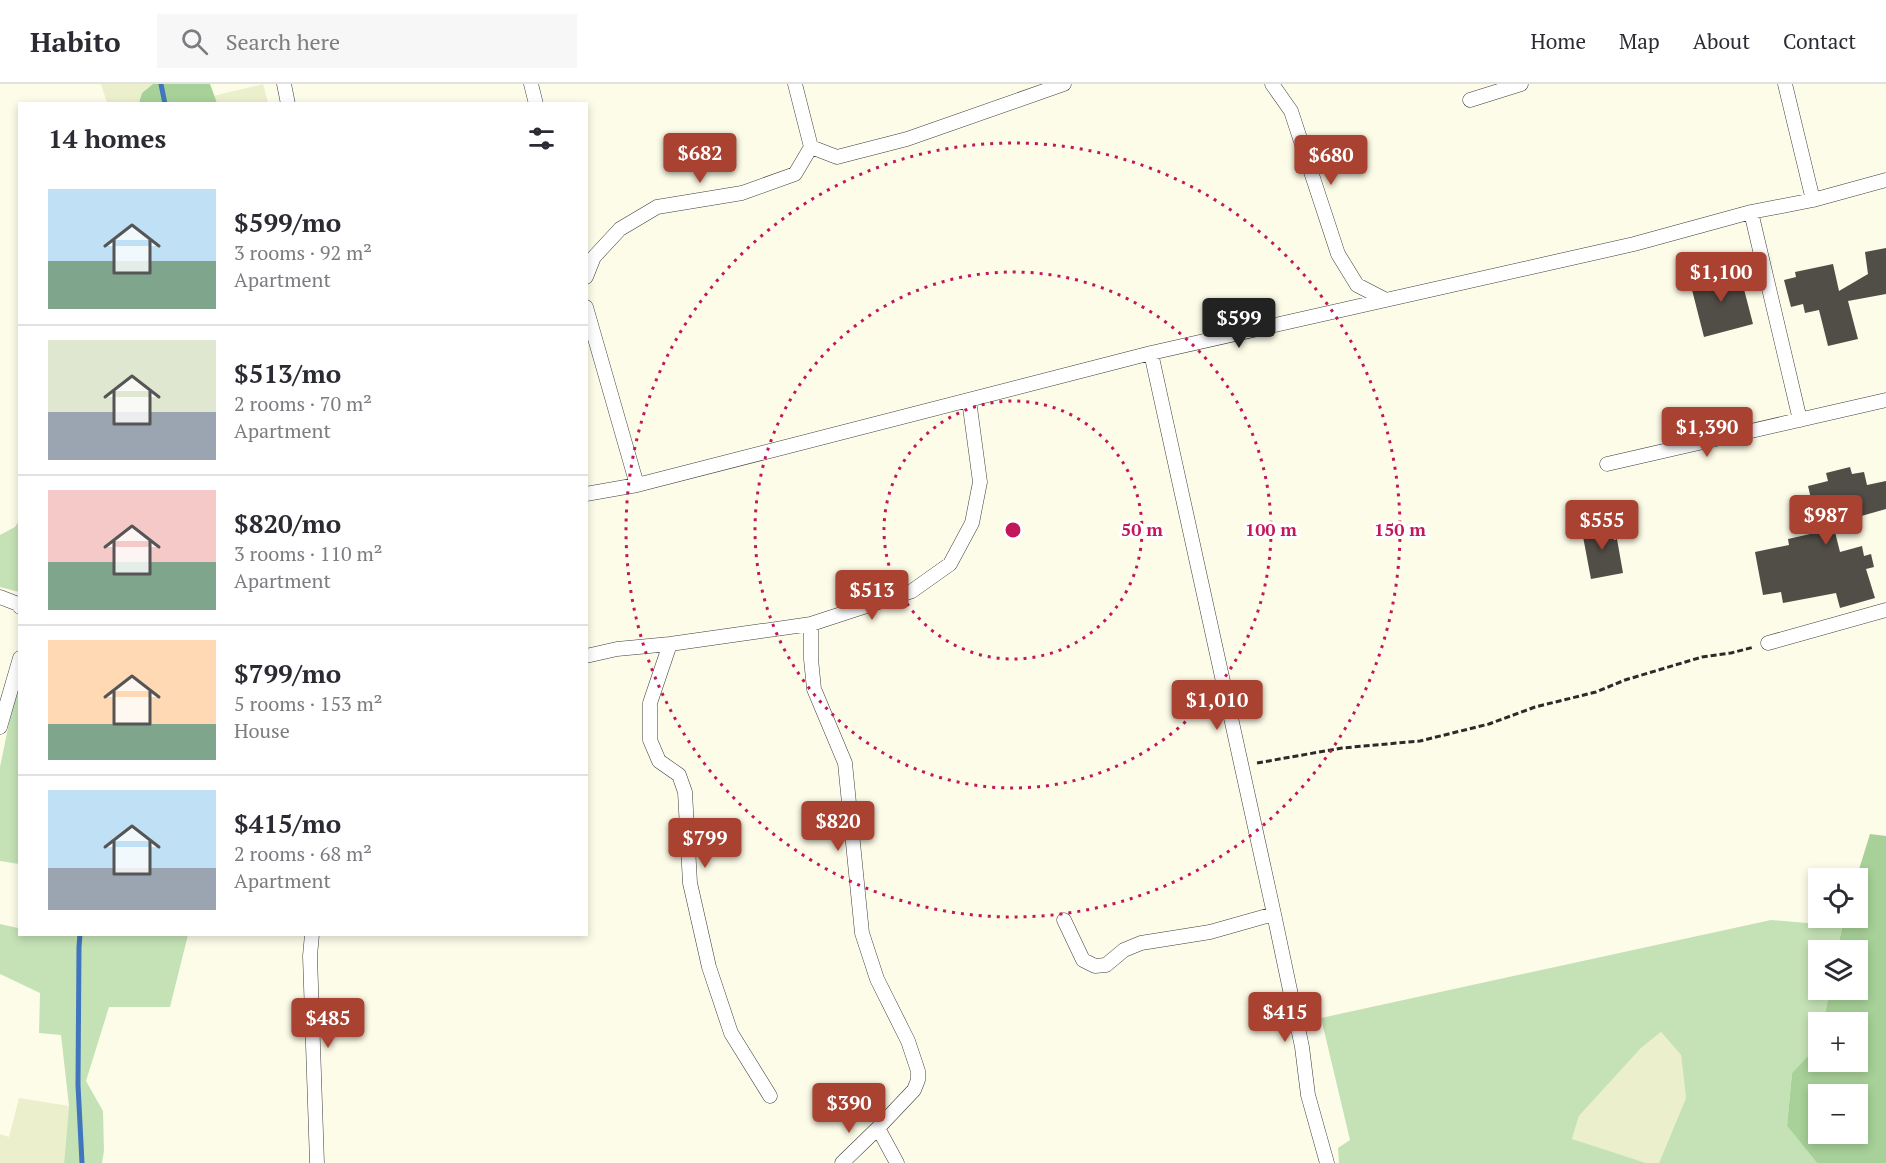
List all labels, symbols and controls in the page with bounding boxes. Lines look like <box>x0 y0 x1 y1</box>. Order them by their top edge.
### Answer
search box <box>157 14 577 68</box>
text: Habito <box>30 23 121 60</box>
icon: search <box>178 25 211 58</box>
text: Search here <box>226 27 340 56</box>
text: Home <box>1530 27 1586 55</box>
text: Map <box>1619 27 1660 55</box>
text: About <box>1693 27 1750 55</box>
text: Contact <box>1783 27 1856 55</box>
text: 14 homes <box>48 121 166 155</box>
icon: filters <box>525 122 558 155</box>
pin: $682 <box>664 133 736 184</box>
pin: $680 <box>1295 135 1367 186</box>
text: $682 <box>677 139 723 166</box>
text: $680 <box>1308 141 1354 168</box>
text: $599/mo <box>234 205 341 239</box>
icon: home <box>96 213 168 285</box>
text: 3 rooms · 92 m² <box>234 239 372 266</box>
pin: $1,100 <box>1672 252 1770 303</box>
text: $1,100 <box>1690 258 1752 285</box>
text: Apartment <box>234 266 331 293</box>
pin: $599 <box>1203 298 1275 349</box>
text: $599 <box>1216 304 1262 331</box>
text: $513/mo <box>234 356 341 390</box>
icon: home <box>96 364 168 436</box>
text: 2 rooms · 70 m² <box>234 390 372 417</box>
pin: $1,390 <box>1658 407 1756 458</box>
text: $1,390 <box>1676 413 1738 440</box>
text: Apartment <box>234 417 331 444</box>
pin: $987 <box>1790 495 1862 546</box>
pin: $555 <box>1566 500 1638 551</box>
text: $987 <box>1803 501 1849 528</box>
text: $820/mo <box>234 506 341 540</box>
text: $555 <box>1579 506 1625 533</box>
icon: home <box>96 514 168 586</box>
text: 50 m <box>1121 517 1163 541</box>
text: 100 m <box>1245 517 1297 541</box>
text: 150 m <box>1374 517 1426 541</box>
centre of rings <box>1003 520 1023 540</box>
text: 3 rooms · 110 m² <box>234 540 382 567</box>
text: Apartment <box>234 567 331 594</box>
pin: $513 <box>836 570 908 621</box>
text: $513 <box>849 576 895 603</box>
text: $799/mo <box>234 656 341 690</box>
icon: home <box>96 664 168 736</box>
pin: $1,010 <box>1168 680 1266 731</box>
text: $1,010 <box>1186 686 1248 713</box>
text: 5 rooms · 153 m² <box>234 690 382 717</box>
text: House <box>234 717 290 744</box>
pin: $820 <box>802 801 874 852</box>
text: $415/mo <box>234 806 341 840</box>
text: $820 <box>815 807 861 834</box>
icon: home <box>96 814 168 886</box>
pin: $799 <box>669 818 741 869</box>
text: $799 <box>682 824 728 851</box>
text: 2 rooms · 68 m² <box>234 840 372 867</box>
text: Apartment <box>234 867 331 894</box>
map controls <box>1808 868 1868 1144</box>
button: locate <box>1808 868 1868 928</box>
button: layers <box>1808 940 1868 1000</box>
pin: $415 <box>1249 992 1321 1043</box>
pin: $485 <box>292 998 364 1049</box>
text: $415 <box>1262 998 1308 1025</box>
text: $485 <box>305 1004 351 1031</box>
button: + <box>1808 1012 1868 1072</box>
pin: $390 <box>813 1083 885 1134</box>
button: − <box>1808 1084 1868 1144</box>
text: $390 <box>826 1089 872 1116</box>

